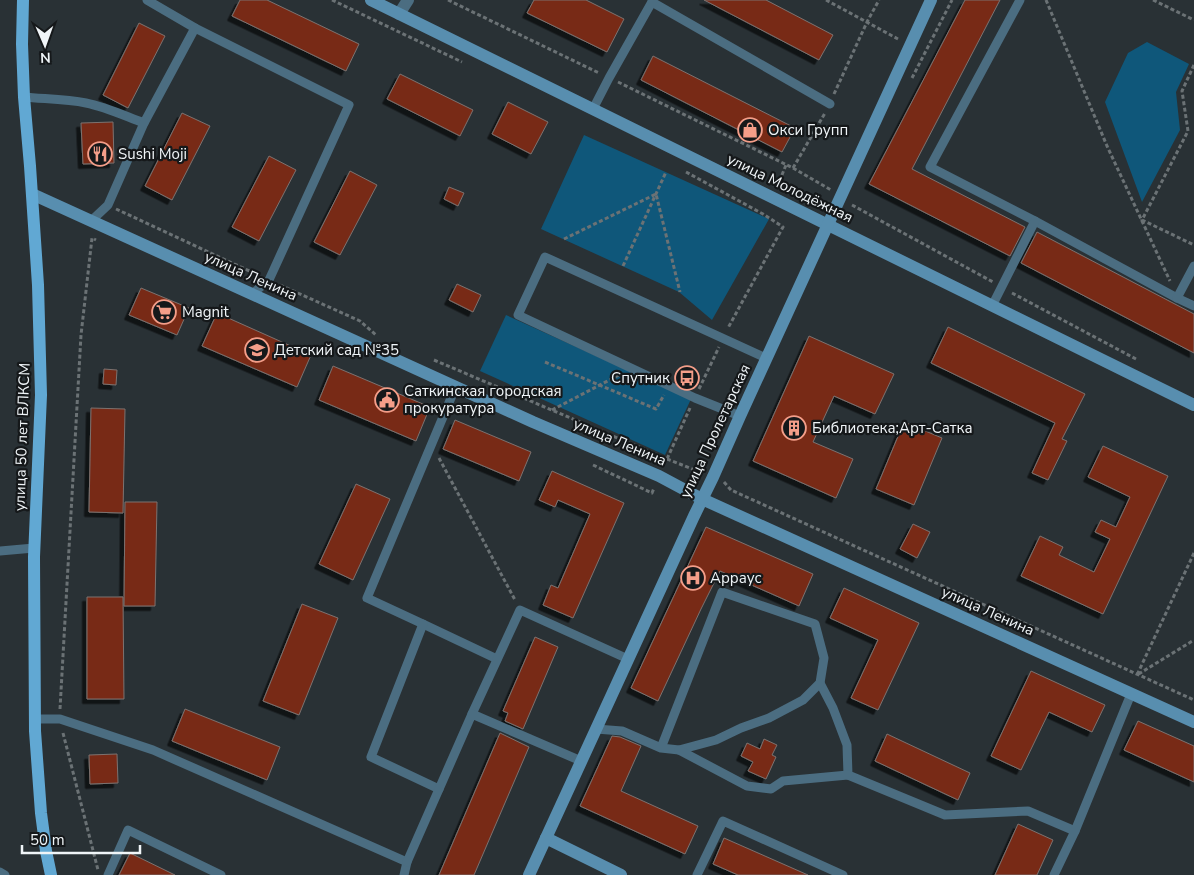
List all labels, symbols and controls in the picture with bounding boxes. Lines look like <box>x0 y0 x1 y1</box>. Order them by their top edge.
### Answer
north arrow <box>20 20 70 70</box>
text: N <box>40 48 51 67</box>
shop icon: Окси Групп <box>737 117 763 143</box>
place label: Окси Групп <box>768 120 848 140</box>
restaurant icon: Sushi Moji <box>87 141 113 167</box>
place label: Sushi Moji <box>118 144 187 164</box>
street label: улица Молодёжная <box>724 149 856 227</box>
street label: улица Ленина <box>202 247 300 305</box>
supermarket icon: Magnit <box>151 299 177 325</box>
place label: Magnit <box>182 302 230 322</box>
school or university icon: Детский сад №35 <box>244 337 270 363</box>
place label: Детский сад №35 <box>274 340 399 360</box>
street label: улица Пролетарская <box>675 361 755 501</box>
street label: улица 50 лет ВЛКСМ <box>9 363 35 511</box>
bus stop icon: Спутник <box>674 365 700 391</box>
place label: Спутник <box>611 368 670 388</box>
place label: Саткинская городская прокуратура <box>404 381 562 418</box>
public building icon: Саткинская городская прокуратура <box>374 387 400 413</box>
street label: улица Ленина <box>570 413 670 471</box>
building icon: Библиотека;Арт-Сатка <box>781 415 807 441</box>
place label: Библиотека;Арт-Сатка <box>812 418 973 438</box>
hospital icon: Арраус <box>680 565 706 591</box>
place label: Арраус <box>710 568 762 588</box>
street label: улица Ленина <box>939 582 1037 640</box>
scale bar <box>22 822 140 854</box>
text: 50 m <box>30 830 65 850</box>

